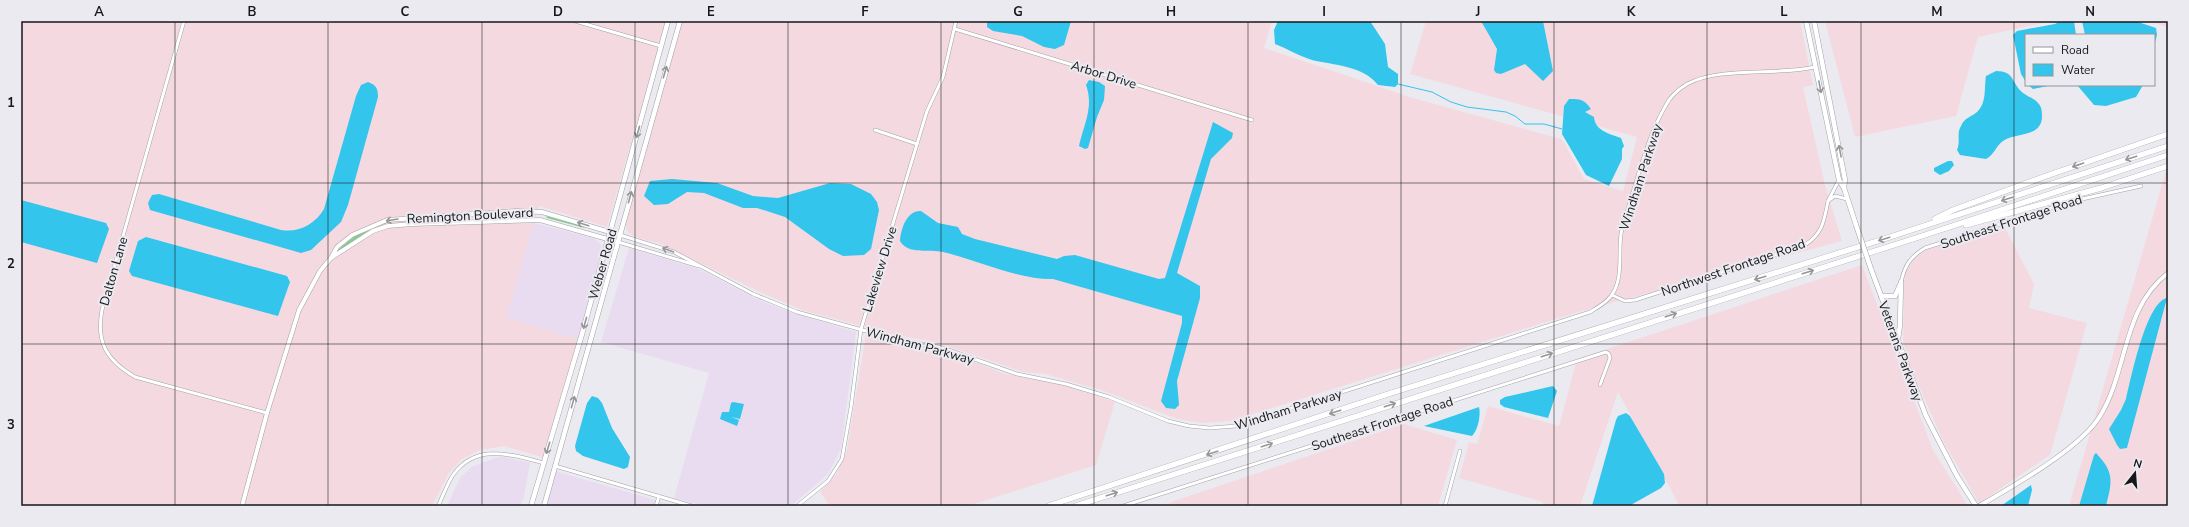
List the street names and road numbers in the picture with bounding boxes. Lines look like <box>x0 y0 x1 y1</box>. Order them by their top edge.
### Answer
street label: Arbor Drive <box>1069 56 1139 93</box>
street label: Windham Parkway <box>1615 121 1667 233</box>
street label: Southeast Frontage Road <box>1938 191 2085 253</box>
street label: Remington Boulevard <box>406 204 534 228</box>
street label: Lakeview Drive <box>858 224 902 314</box>
street label: Weber Road <box>584 227 622 302</box>
street label: Dalton Lane <box>96 235 132 308</box>
street label: Northwest Frontage Road <box>1659 235 1808 301</box>
street label: Veterans Parkway <box>1873 298 1927 404</box>
street label: Windham Parkway <box>864 323 976 369</box>
street label: Windham Parkway <box>1233 385 1344 435</box>
street label: Southeast Frontage Road <box>1309 393 1456 455</box>

